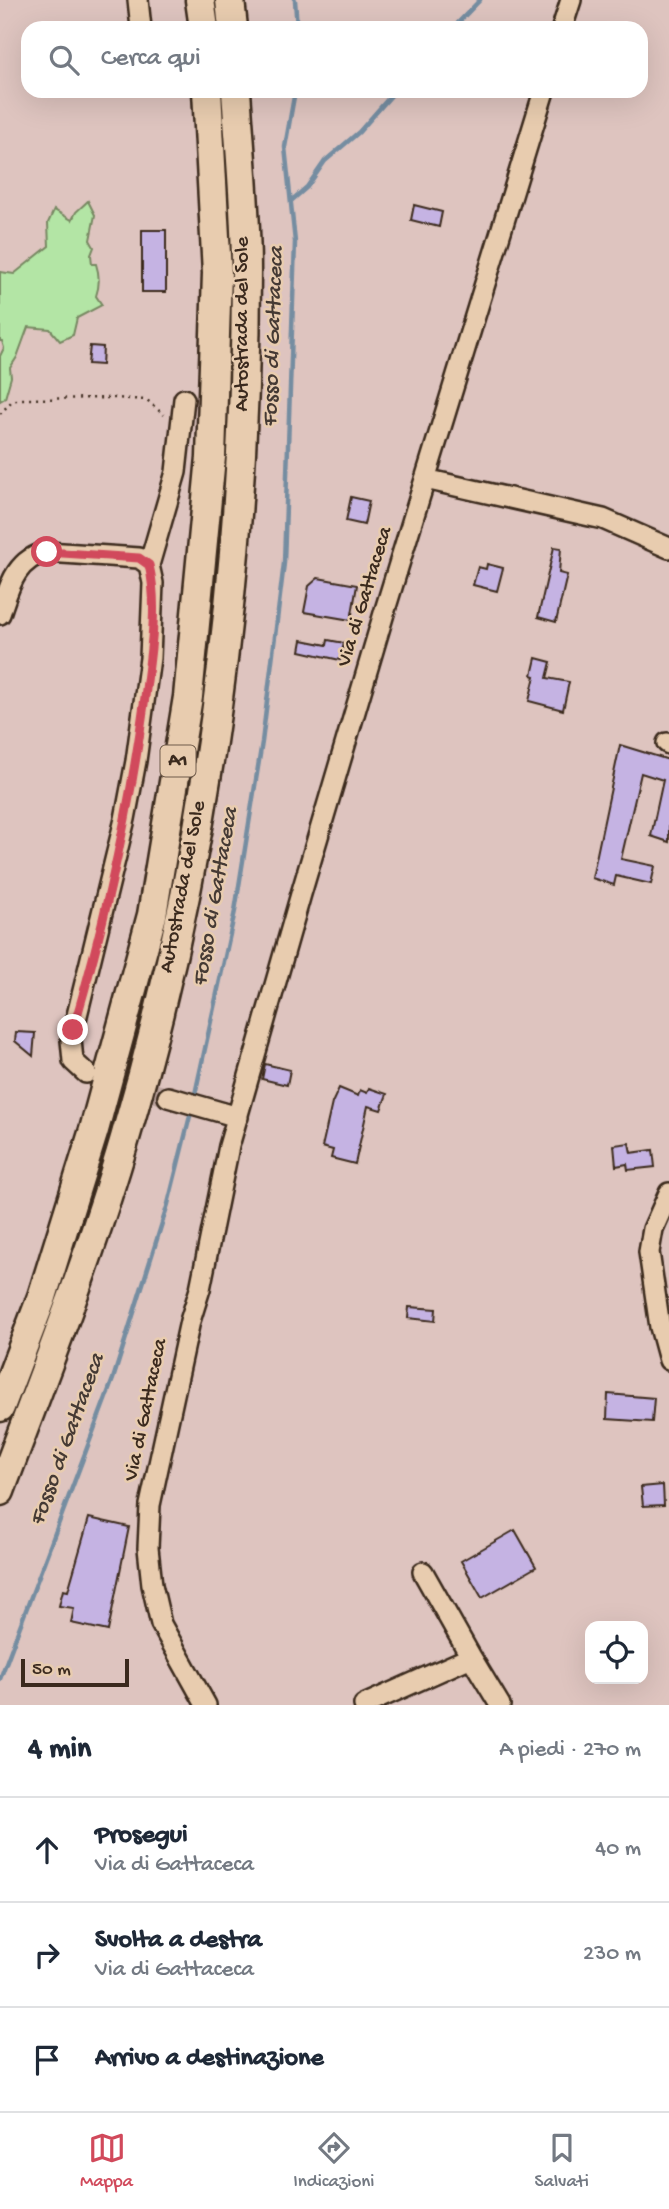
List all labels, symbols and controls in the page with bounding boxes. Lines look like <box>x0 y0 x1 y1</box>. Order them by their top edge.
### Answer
search box <box>21 21 648 98</box>
icon: search <box>45 41 83 79</box>
text: Cerca qui <box>101 44 201 75</box>
street label: Autostrada del Sole <box>231 235 256 411</box>
water label: Fosso di Gattaceca <box>257 245 291 428</box>
street label: Via di Gattaceca <box>333 523 400 671</box>
route start <box>31 536 62 567</box>
road number: A1 <box>160 746 196 776</box>
street label: Autostrada del Sole <box>155 798 213 975</box>
water label: Fosso di Gattaceca <box>187 804 245 988</box>
route end <box>57 1014 88 1045</box>
street label: Via di Gattaceca <box>119 1335 175 1485</box>
water label: Fosso di Gattaceca <box>24 1349 112 1530</box>
map controls <box>585 1621 648 1684</box>
button: locate <box>585 1621 648 1684</box>
scale bar <box>21 1656 130 1688</box>
text: 50 m <box>32 1659 71 1682</box>
text: 4 min <box>28 1733 91 1768</box>
text: A piedi · 270 m <box>499 1737 641 1764</box>
text: Prosegui <box>95 1821 188 1852</box>
icon: ahead <box>28 1831 66 1869</box>
text: 40 m <box>595 1836 641 1863</box>
text: Via di Gattaceca <box>95 1852 254 1879</box>
text: Svolta a destra <box>95 1926 262 1957</box>
icon: right <box>28 1936 66 1974</box>
text: 230 m <box>583 1941 641 1968</box>
text: Via di Gattaceca <box>95 1957 254 1984</box>
icon: arrive <box>28 2041 66 2079</box>
text: Arrivo a destinazione <box>95 2044 324 2075</box>
tab: Mappa <box>80 2129 133 2194</box>
tab: Indicazioni <box>293 2129 374 2194</box>
tab: Salvati <box>535 2129 589 2194</box>

